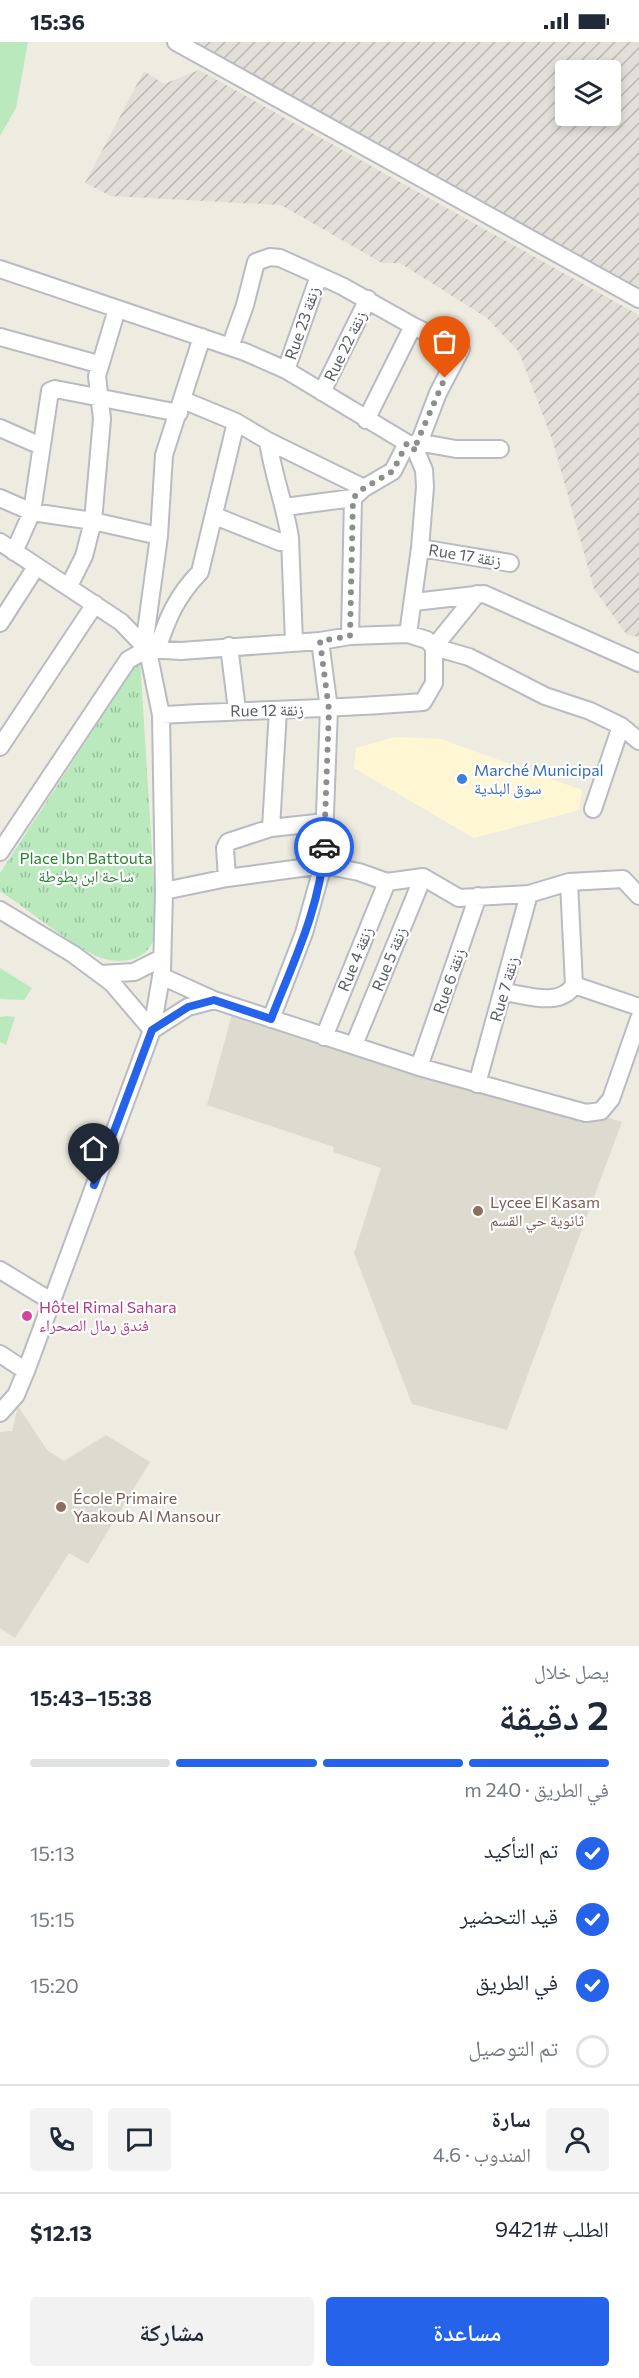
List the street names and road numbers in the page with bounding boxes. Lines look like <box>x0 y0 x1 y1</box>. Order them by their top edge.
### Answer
street label: Rue 23 زنقة <box>280 284 324 362</box>
street label: Rue 22 زنقة <box>319 308 371 384</box>
street label: Rue 17 زنقة <box>427 539 503 571</box>
street label: Rue 12 زنقة <box>230 699 304 721</box>
street label: Rue 4 زنقة <box>333 924 377 994</box>
street label: Rue 5 زنقة <box>367 924 411 994</box>
street label: Rue 6 زنقة <box>428 946 470 1016</box>
street label: Rue 7 زنقة <box>485 954 523 1024</box>

